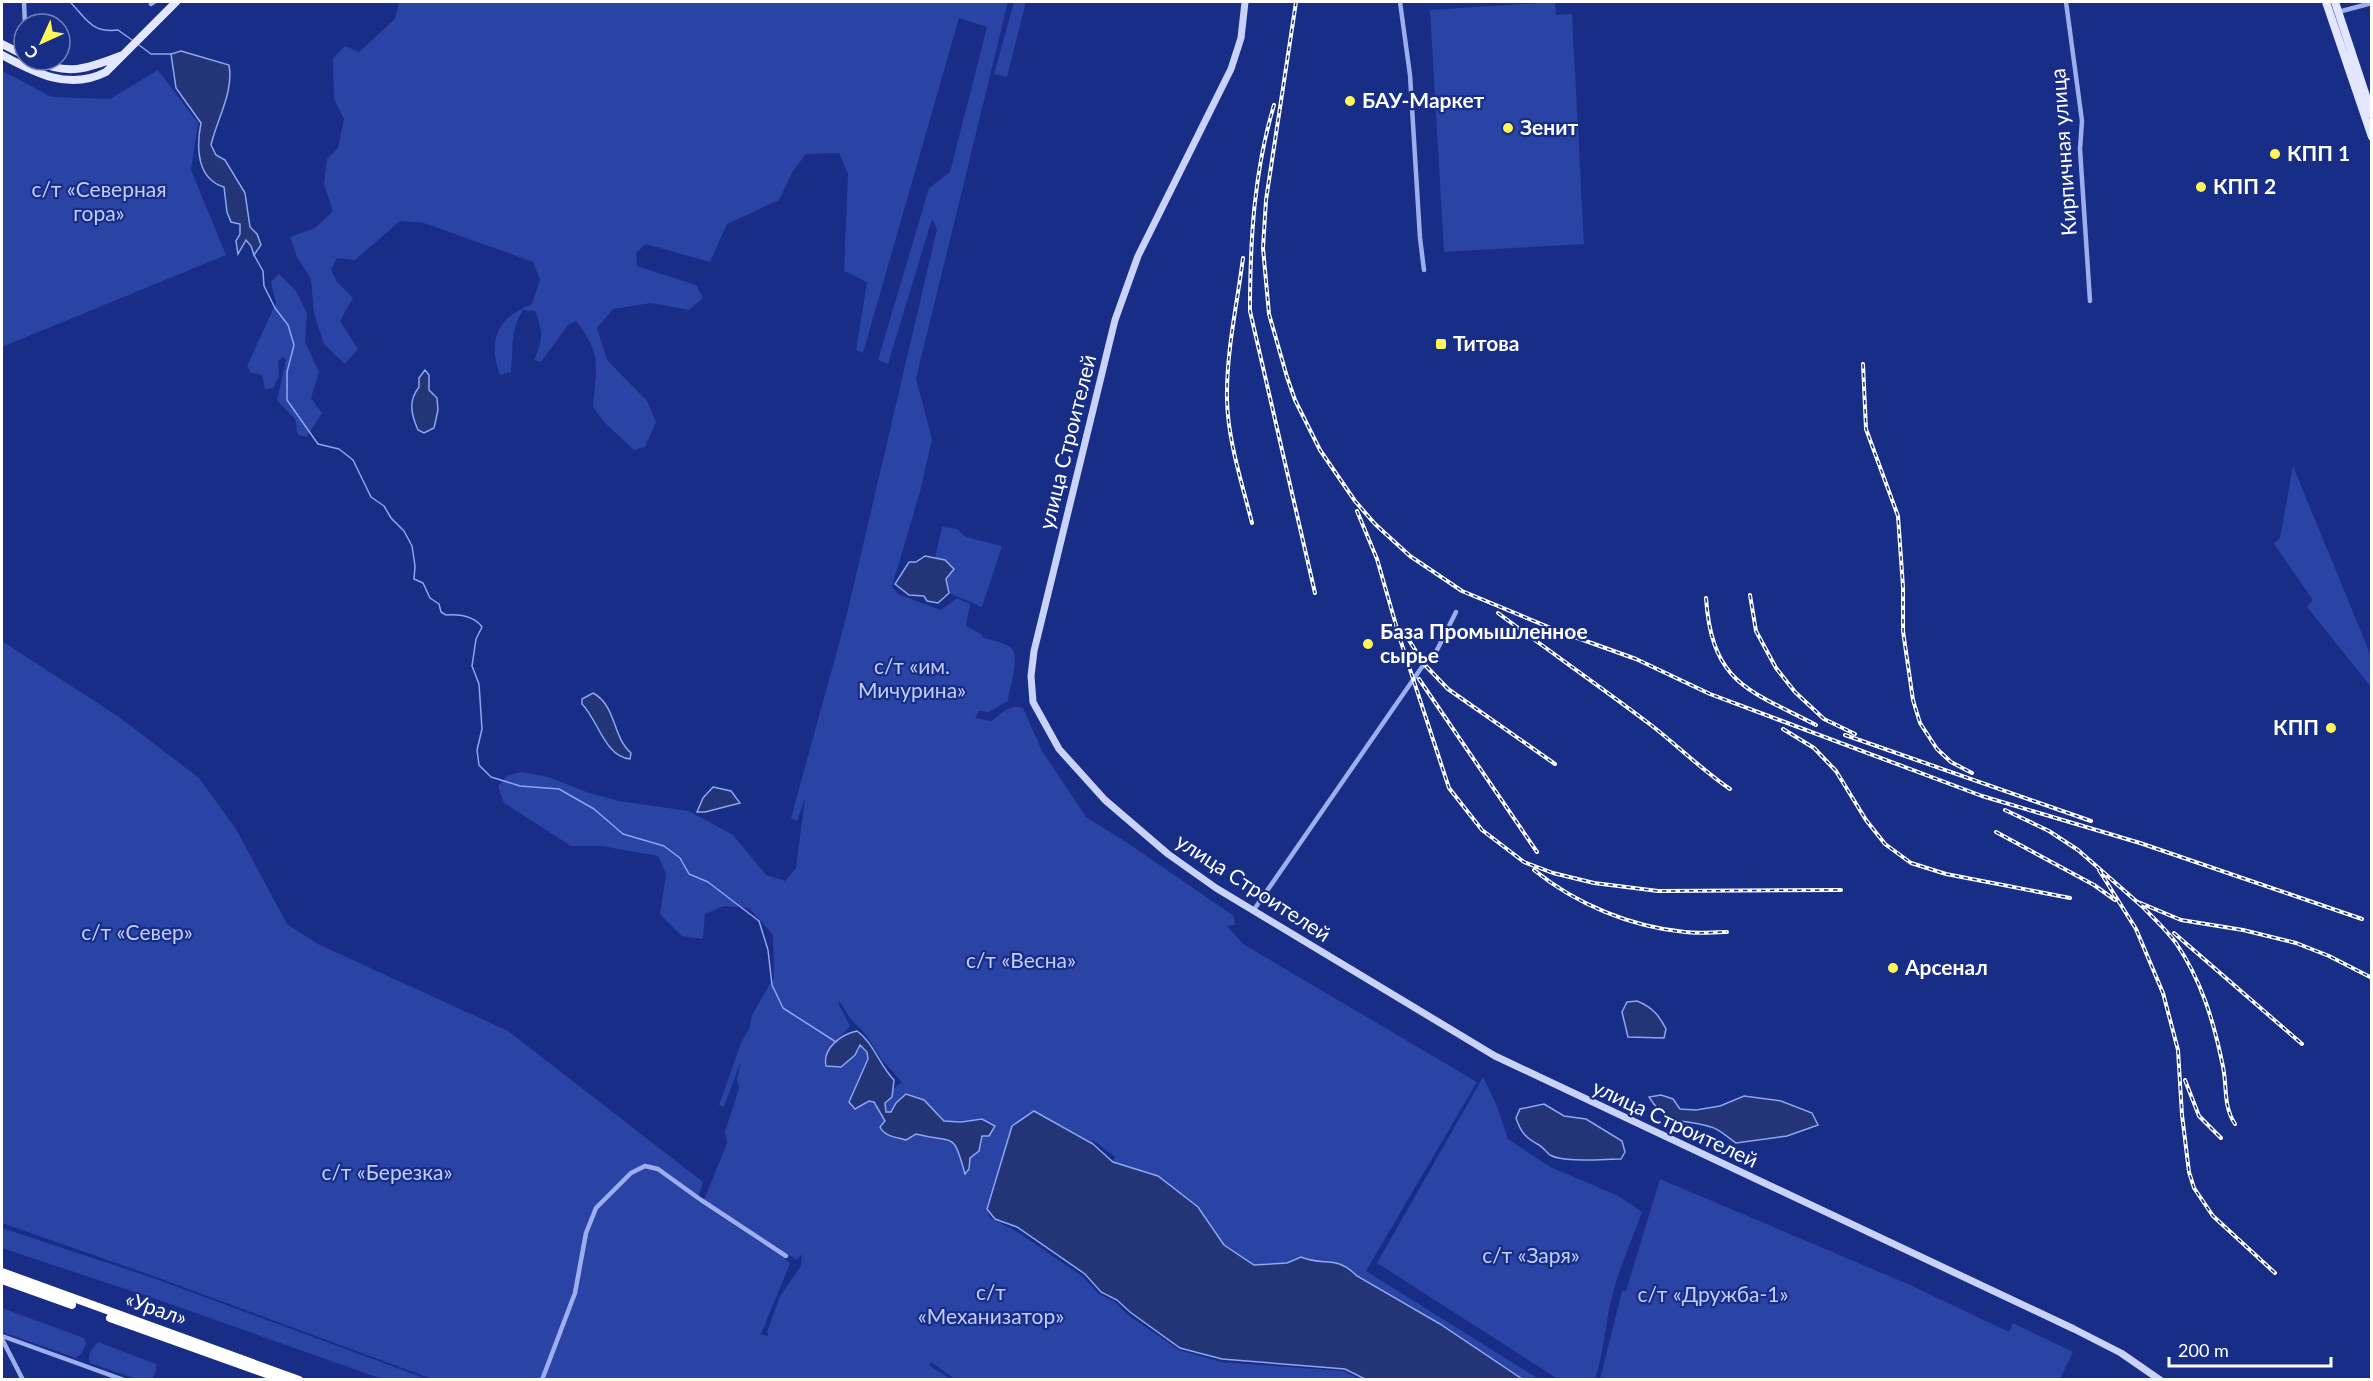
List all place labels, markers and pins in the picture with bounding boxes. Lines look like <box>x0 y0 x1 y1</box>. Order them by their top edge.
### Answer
place label: БАУ-Маркет <box>1362 87 1485 112</box>
marker: БАУ-Маркет <box>1343 94 1357 108</box>
place label: Зенит <box>1520 114 1578 139</box>
marker: Зенит <box>1501 121 1515 135</box>
place label: КПП 1 <box>2287 140 2350 165</box>
marker: КПП 1 <box>2268 147 2282 161</box>
place label: КПП 2 <box>2213 173 2276 198</box>
marker: КПП 2 <box>2194 180 2208 194</box>
place label: Титова <box>1453 330 1519 355</box>
marker: Титова <box>1434 337 1448 351</box>
place label: База Промышленное сырье <box>1380 618 1588 667</box>
marker: База Промышленное сырье <box>1361 637 1375 651</box>
place label: КПП <box>2273 714 2319 739</box>
marker: КПП <box>2324 721 2338 735</box>
place label: Арсенал <box>1904 954 1988 979</box>
marker: Арсенал <box>1886 961 1900 975</box>

